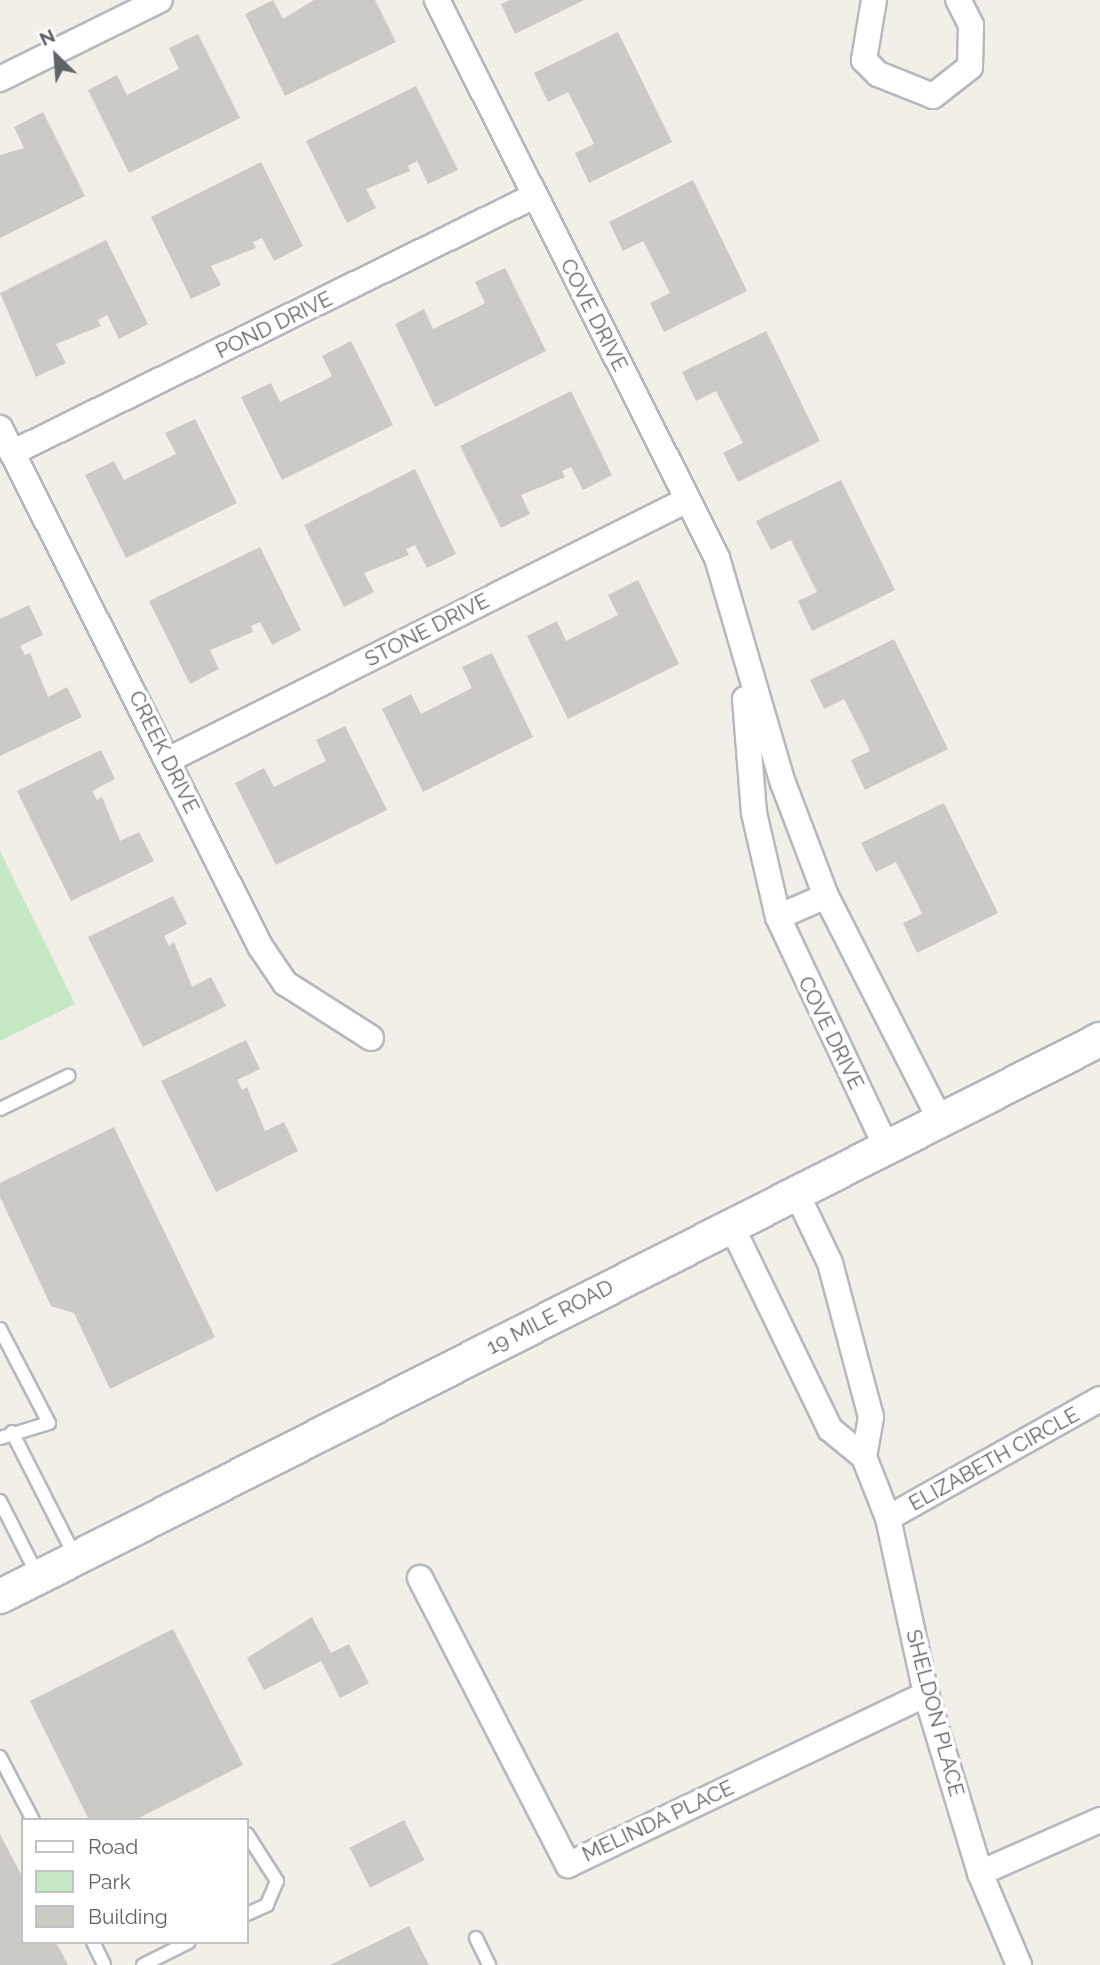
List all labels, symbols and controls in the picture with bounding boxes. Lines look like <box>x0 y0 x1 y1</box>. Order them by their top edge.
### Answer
north arrow <box>21 21 91 91</box>
text: N <box>36 24 58 50</box>
street label: COVE DRIVE <box>555 255 633 375</box>
street label: POND DRIVE <box>212 286 336 364</box>
street label: STONE DRIVE <box>361 588 493 672</box>
street label: CREEK DRIVE <box>123 686 205 818</box>
street label: COVE DRIVE <box>793 972 869 1094</box>
street label: 19 MILE ROAD <box>482 1274 618 1360</box>
street label: ELIZABETH CIRCLE <box>904 1402 1084 1516</box>
street label: SHELDON PLACE <box>901 1627 969 1799</box>
street label: MELINDA PLACE <box>578 1775 738 1867</box>
legend <box>21 1818 248 1944</box>
text: Road <box>88 1834 138 1859</box>
text: Park <box>88 1869 131 1894</box>
text: Building <box>88 1904 168 1929</box>

